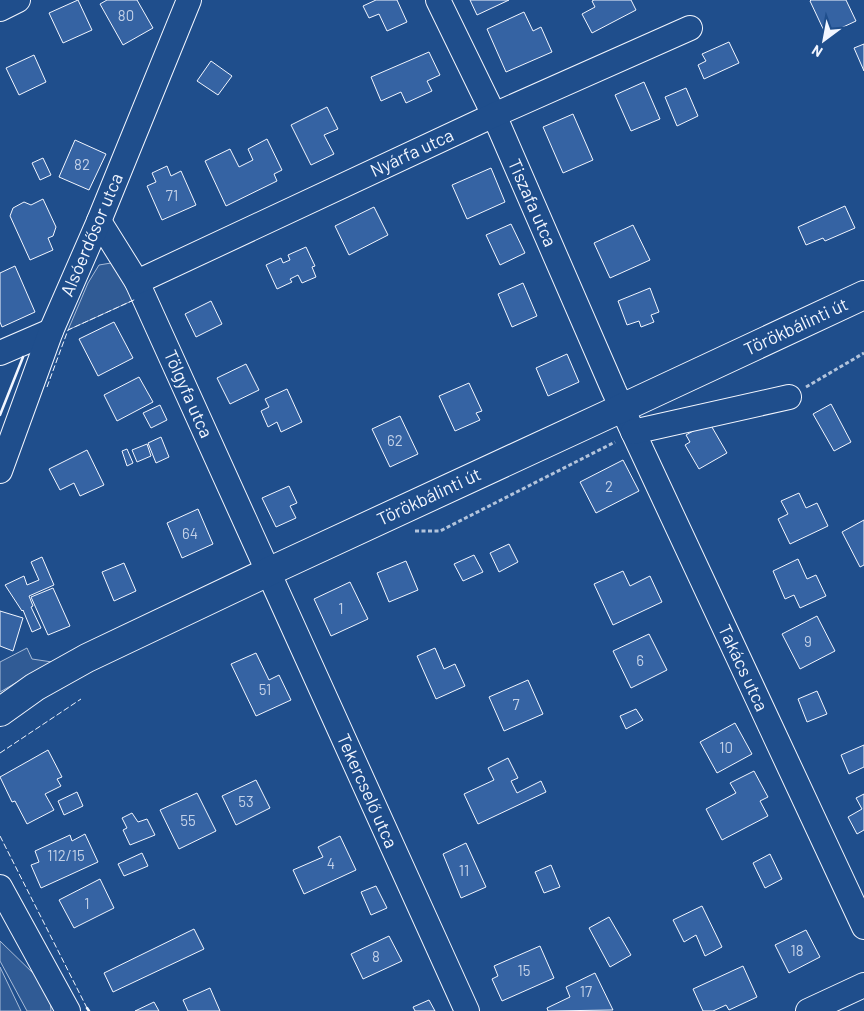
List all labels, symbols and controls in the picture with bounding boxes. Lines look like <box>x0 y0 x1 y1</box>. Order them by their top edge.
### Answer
house number: 80 <box>118 6 134 24</box>
north arrow <box>799 15 849 65</box>
text: N <box>808 42 825 61</box>
street label: Nyárfa utca <box>366 123 457 181</box>
house number: 82 <box>74 155 90 173</box>
street label: Tiszafa utca <box>504 155 562 250</box>
street label: Alsóerdősor utca <box>55 170 127 300</box>
house number: 71 <box>166 186 178 204</box>
street label: Törökbálinti út <box>740 292 851 360</box>
street label: Tölgyfa utca <box>160 346 218 441</box>
house number: 62 <box>387 431 403 449</box>
street label: Törökbálinti út <box>373 462 484 530</box>
house number: 2 <box>605 477 613 495</box>
house number: 64 <box>182 524 198 542</box>
house number: 1 <box>338 599 344 617</box>
street label: Takács utca <box>714 621 774 714</box>
house number: 9 <box>804 632 812 650</box>
house number: 6 <box>636 651 644 669</box>
house number: 51 <box>259 680 271 698</box>
house number: 7 <box>512 695 520 713</box>
street label: Tekercselő utca <box>333 730 403 851</box>
house number: 10 <box>719 738 733 756</box>
house number: 53 <box>238 792 254 810</box>
house number: 55 <box>180 811 196 829</box>
house number: 112/15 <box>47 846 85 864</box>
house number: 4 <box>327 854 335 872</box>
house number: 11 <box>459 861 469 879</box>
house number: 1 <box>84 894 90 912</box>
house number: 18 <box>790 941 804 959</box>
house number: 8 <box>372 947 380 965</box>
house number: 15 <box>518 961 530 979</box>
house number: 17 <box>580 982 592 1000</box>

